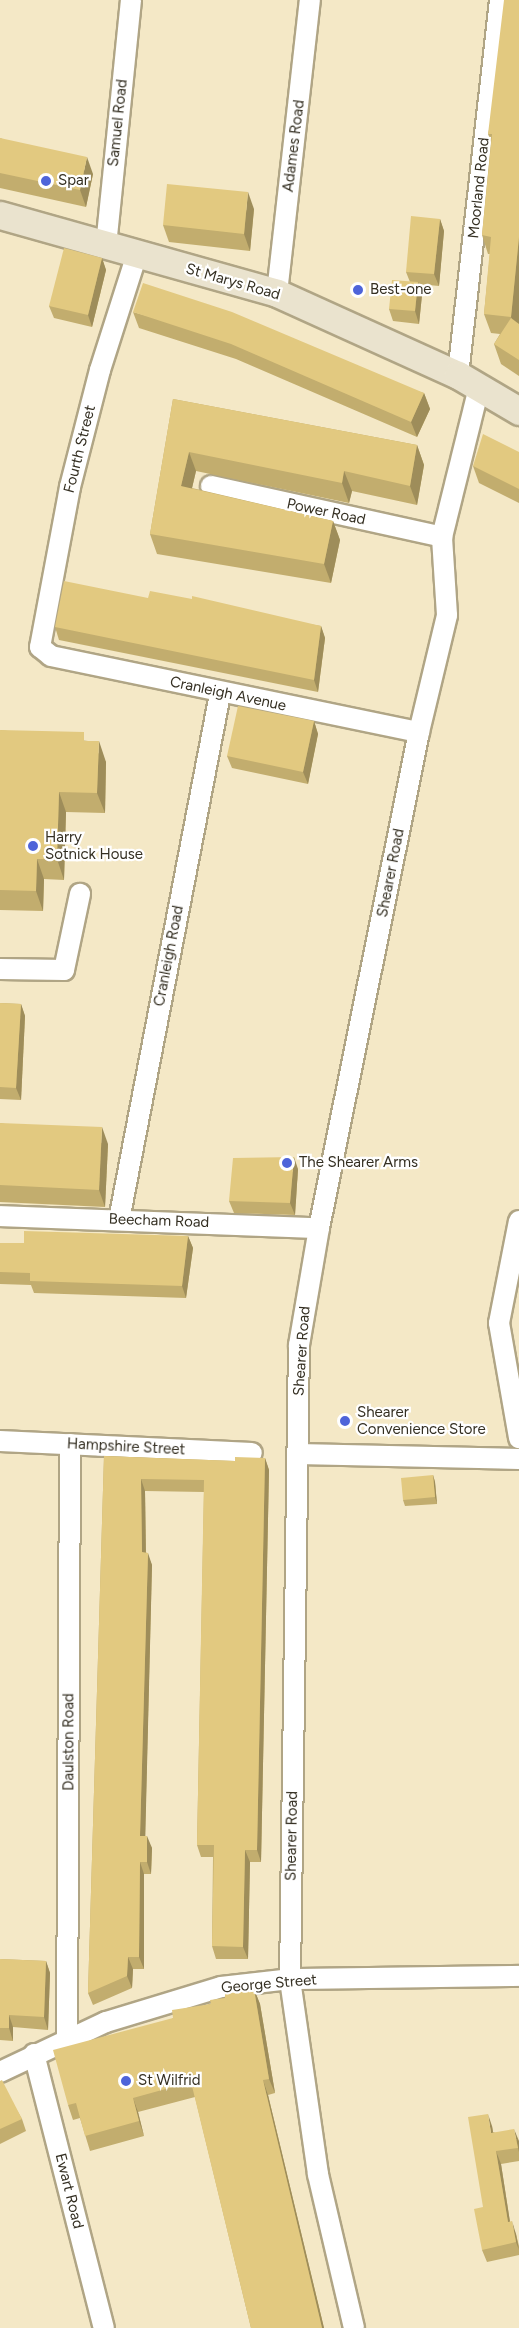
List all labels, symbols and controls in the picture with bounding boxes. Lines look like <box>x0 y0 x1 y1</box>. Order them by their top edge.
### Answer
street label: Samuel Road <box>104 78 132 168</box>
street label: Adames Road <box>279 99 309 193</box>
street label: Moorland Road <box>465 137 493 239</box>
place label: Spar <box>58 172 89 190</box>
marker: Spar <box>39 174 53 188</box>
street label: St Marys Road <box>184 260 282 304</box>
place label: Best-one <box>370 281 432 299</box>
marker: Best-one <box>351 283 365 297</box>
street label: Fourth Street <box>60 403 100 495</box>
street label: Power Road <box>285 495 367 529</box>
street label: Cranleigh Avenue <box>168 673 288 715</box>
street label: Shearer Road <box>374 827 408 919</box>
place label: Harry Sotnick House <box>45 828 143 863</box>
marker: Harry Sotnick House <box>26 839 40 853</box>
street label: Cranleigh Road <box>150 904 188 1008</box>
place label: The Shearer Arms <box>299 1154 418 1172</box>
marker: The Shearer Arms <box>280 1156 294 1170</box>
street label: Beecham Road <box>108 1210 210 1232</box>
street label: Shearer Road <box>290 1305 314 1397</box>
place label: Shearer Convenience Store <box>357 1403 486 1438</box>
marker: Shearer Convenience Store <box>338 1414 352 1428</box>
street label: Hampshire Street <box>66 1435 186 1459</box>
street label: Daulston Road <box>60 1693 78 1791</box>
street label: Shearer Road <box>282 1791 302 1881</box>
street label: George Street <box>220 1971 318 1997</box>
place label: St Wilfrid <box>138 2072 201 2090</box>
marker: St Wilfrid <box>119 2074 133 2088</box>
street label: Ewart Road <box>51 2151 87 2231</box>

